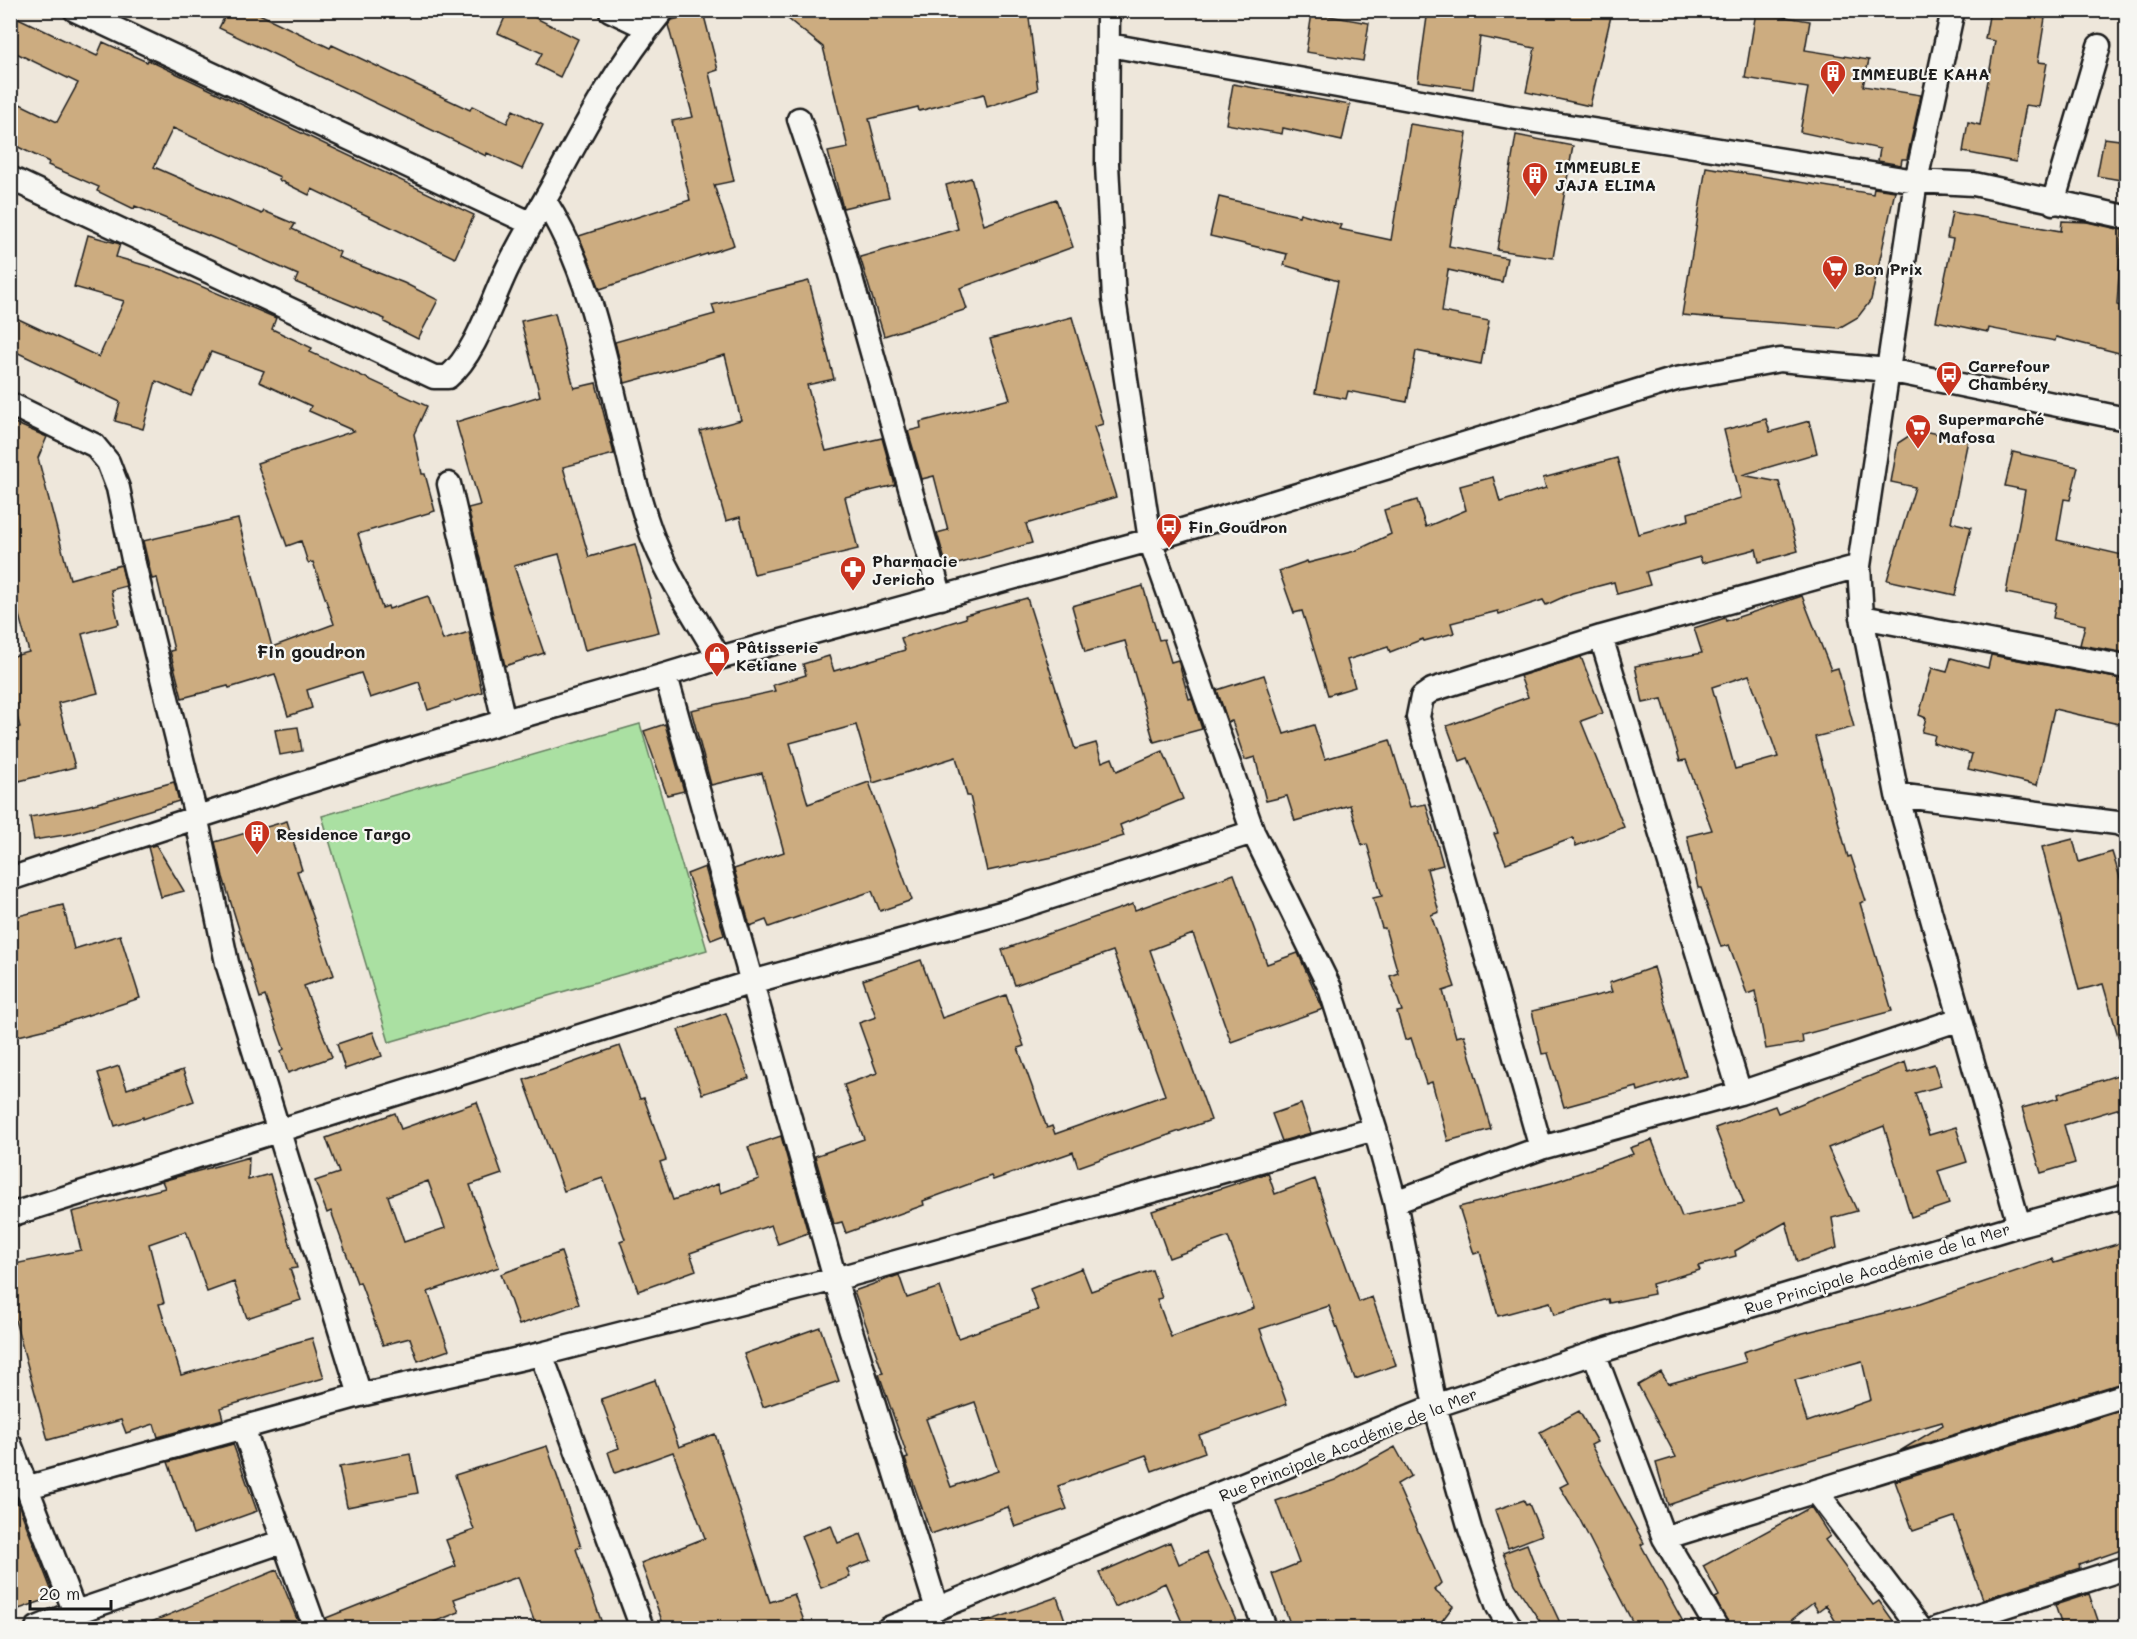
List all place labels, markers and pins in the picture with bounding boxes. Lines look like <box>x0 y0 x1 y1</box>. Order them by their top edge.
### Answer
building icon: IMMEUBLE KAHA <box>1818 58 1848 96</box>
place label: IMMEUBLE KAHA <box>1852 63 1989 84</box>
place label: IMMEUBLE JAJA ELIMA <box>1555 156 1656 195</box>
building icon: IMMEUBLE JAJA ELIMA <box>1520 160 1550 198</box>
supermarket icon: Bon Prix <box>1820 253 1850 291</box>
place label: Bon Prix <box>1854 258 1923 279</box>
place label: Carrefour Chambéry <box>1968 355 2050 394</box>
bus stop icon: Carrefour Chambéry <box>1934 359 1964 397</box>
place label: Supermarché Mafosa <box>1938 408 2044 447</box>
supermarket icon: Supermarché Mafosa <box>1903 412 1933 450</box>
bus stop icon: Fin Goudron <box>1154 511 1184 549</box>
place label: Fin Goudron <box>1188 516 1287 537</box>
place label: Pharmacie Jericho <box>872 550 957 589</box>
pharmacy icon: Pharmacie Jericho <box>838 554 868 592</box>
place label: Pâtisserie Ketiane <box>736 636 818 675</box>
shop icon: Pâtisserie Ketiane <box>702 640 732 678</box>
building icon: Residence Targo <box>242 818 272 856</box>
place label: Residence Targo <box>276 823 411 844</box>

